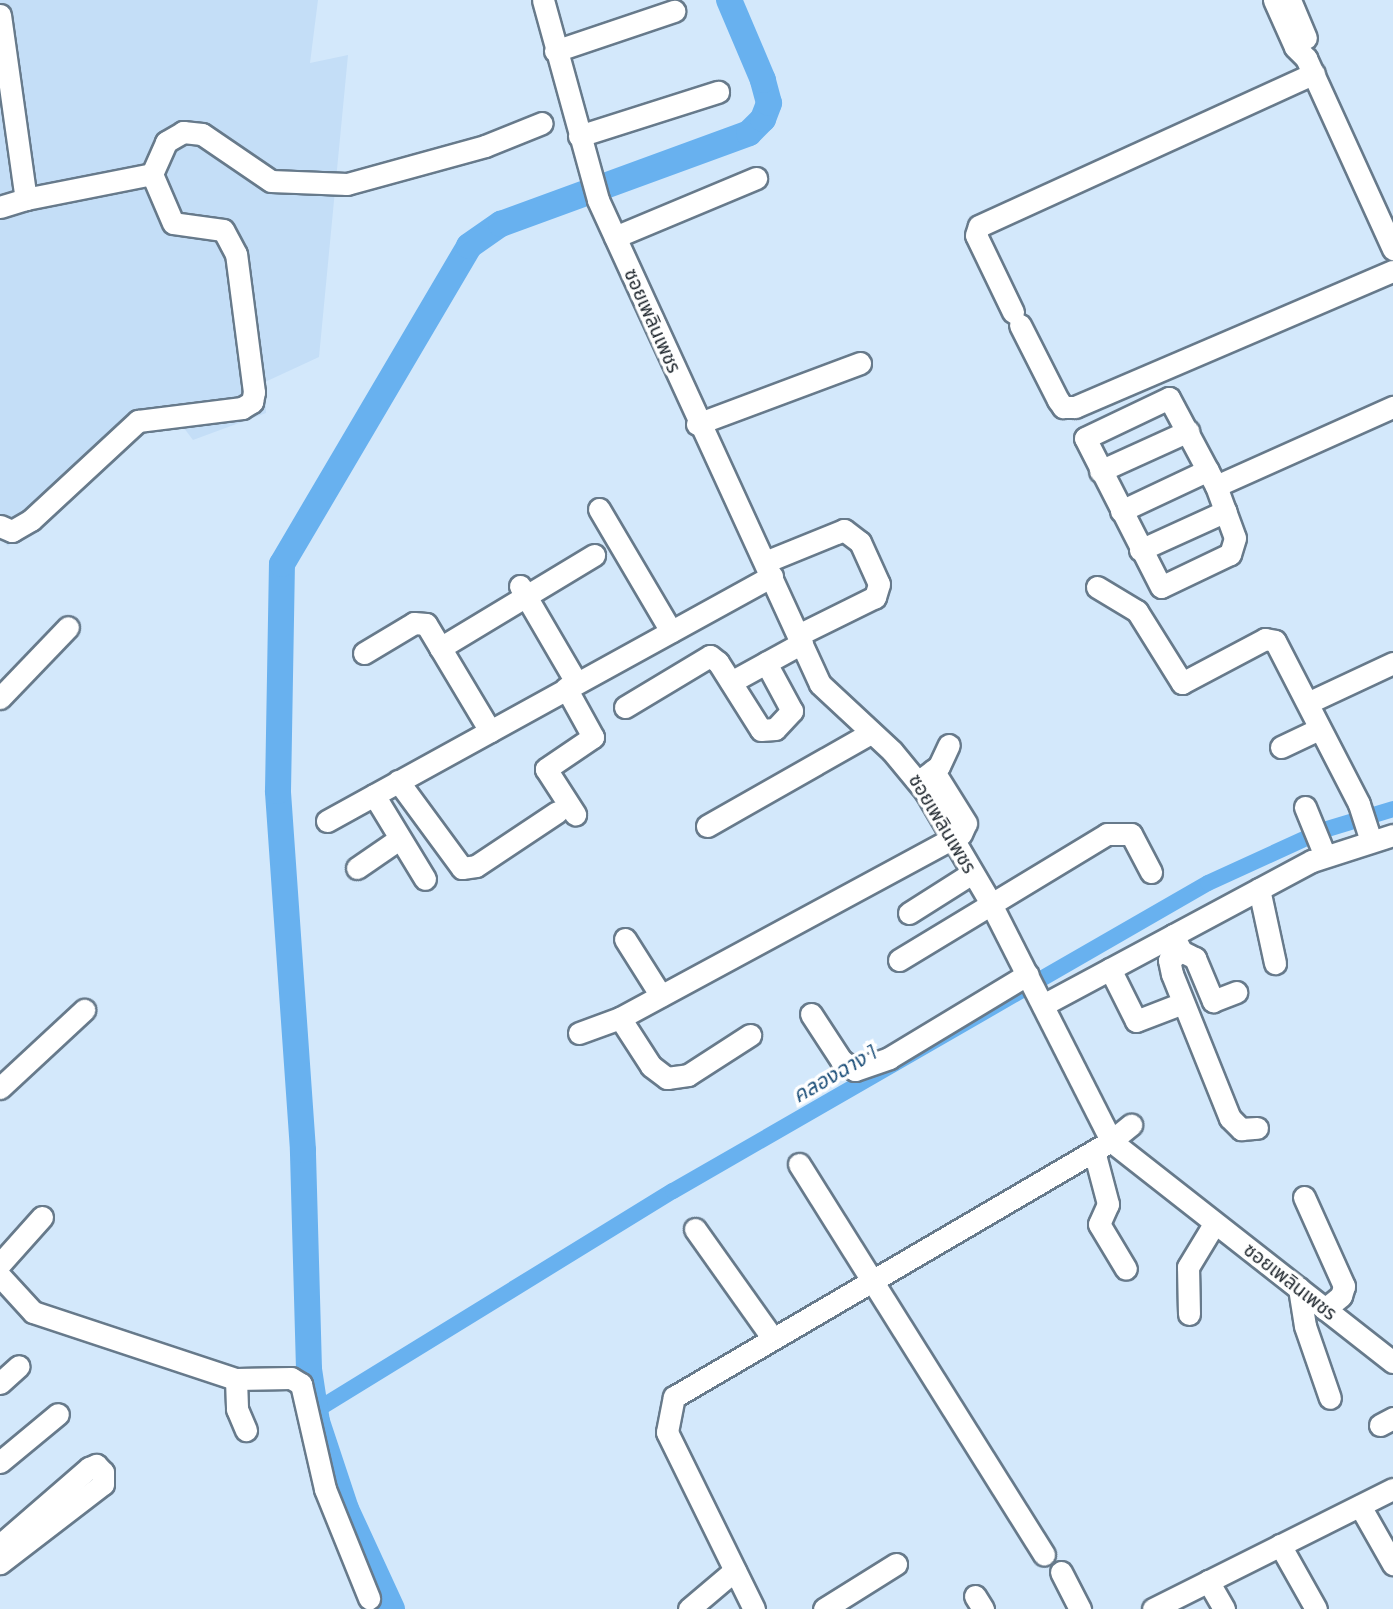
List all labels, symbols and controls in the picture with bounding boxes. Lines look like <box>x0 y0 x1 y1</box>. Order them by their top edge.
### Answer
street label: ซอยเพลินเพชร <box>619 265 685 377</box>
street label: ซอยเพลินเพชร <box>903 770 981 878</box>
water label: คลองฉาง 1 <box>788 1040 882 1108</box>
street label: ซอยเพลินเพชร <box>1239 1239 1341 1325</box>

